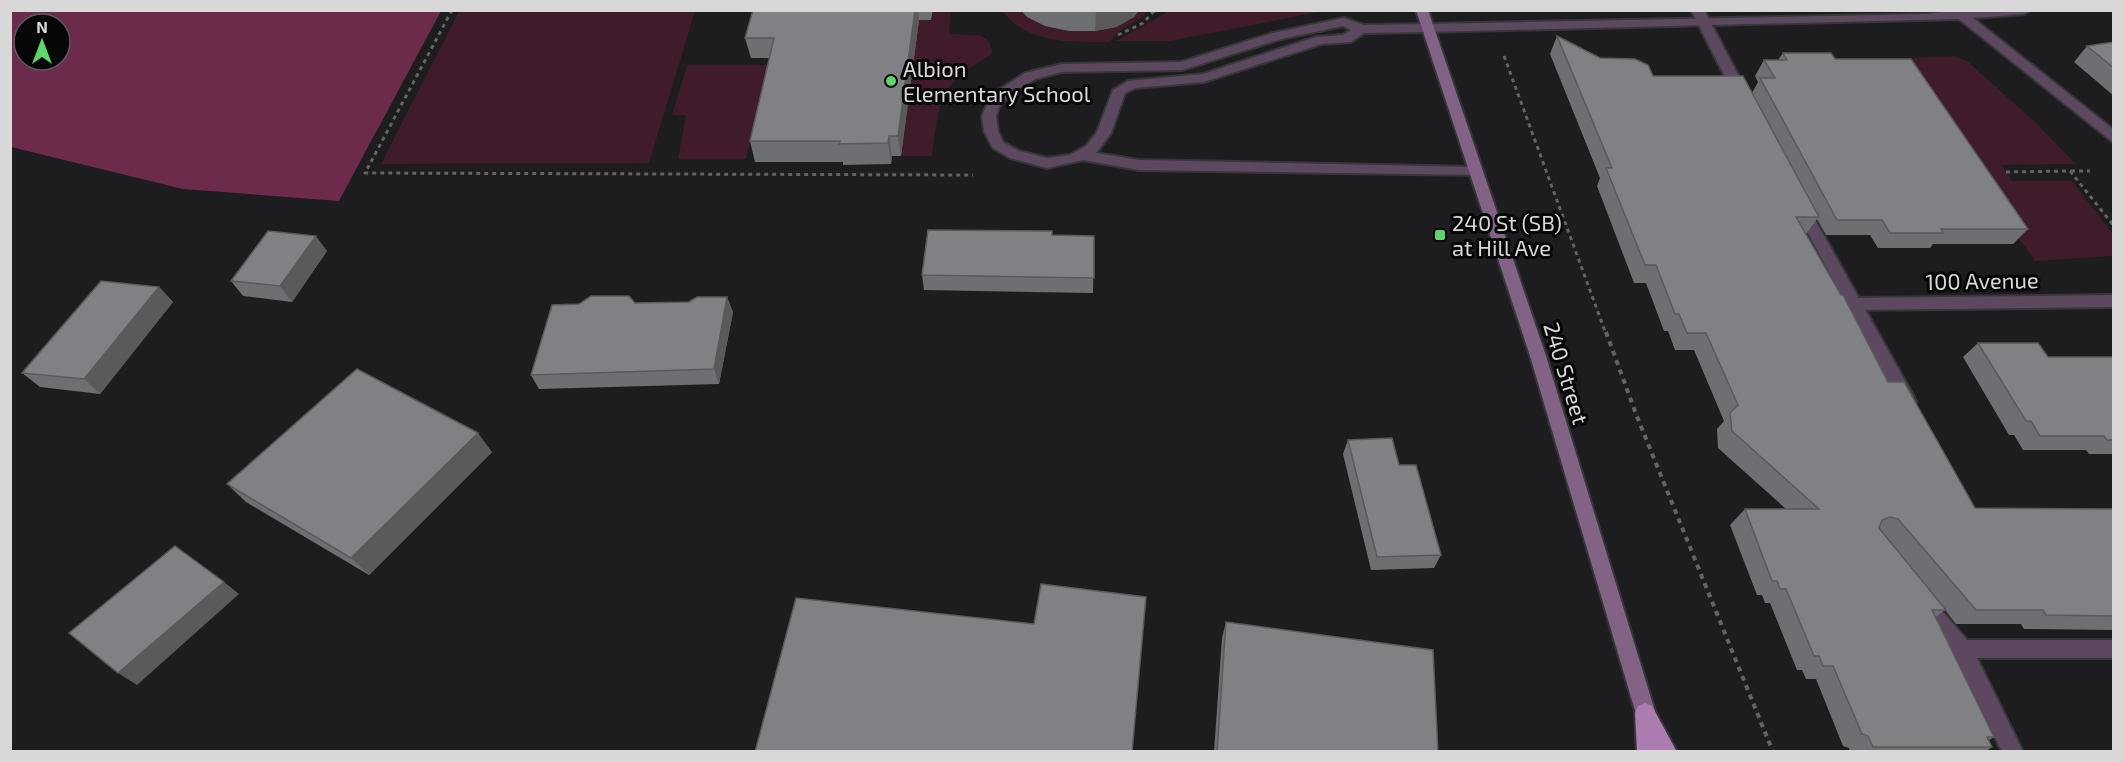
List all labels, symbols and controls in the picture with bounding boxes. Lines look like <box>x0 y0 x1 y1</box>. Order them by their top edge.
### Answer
north arrow <box>12 12 72 72</box>
text: N <box>36 17 48 36</box>
place label: Albion Elementary School <box>903 55 1091 106</box>
marker: Albion Elementary School <box>884 74 898 88</box>
place label: 240 St (SB) at Hill Ave <box>1452 209 1562 260</box>
marker: 240 St (SB) at Hill Ave <box>1433 228 1447 242</box>
street label: 100 Avenue <box>1925 266 2039 294</box>
street label: 240 Street <box>1539 319 1595 427</box>

